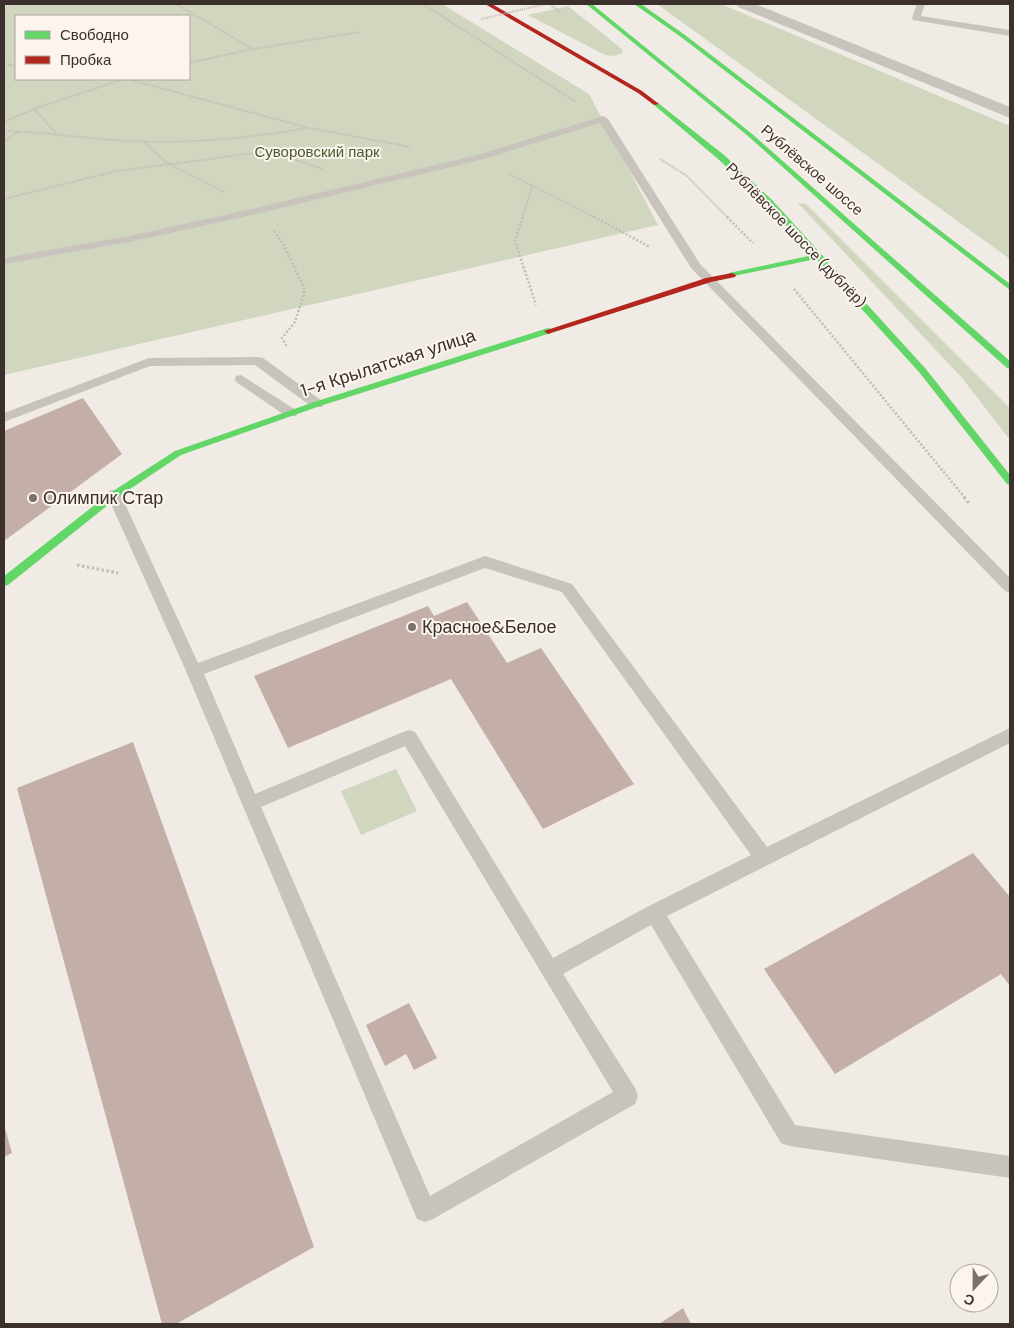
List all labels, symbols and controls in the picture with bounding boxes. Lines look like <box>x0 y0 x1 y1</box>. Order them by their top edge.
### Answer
legend <box>15 15 190 80</box>
text: Свободно <box>60 25 129 45</box>
text: Пробка <box>60 50 112 70</box>
street label: Рублёвское шоссе <box>757 120 867 220</box>
park label: Суворовский парк <box>254 142 380 162</box>
street label: Рублёвское шоссе (дублёр) <box>721 158 871 312</box>
street label: 1-я Крылатская улица <box>297 323 480 403</box>
place label: Олимпик Стар <box>43 486 163 510</box>
marker: Олимпик Стар <box>27 492 39 504</box>
place label: Красное&Белое <box>422 615 557 639</box>
marker: Красное&Белое <box>406 621 418 633</box>
north arrow <box>949 1263 999 1313</box>
text: С <box>961 1290 977 1310</box>

